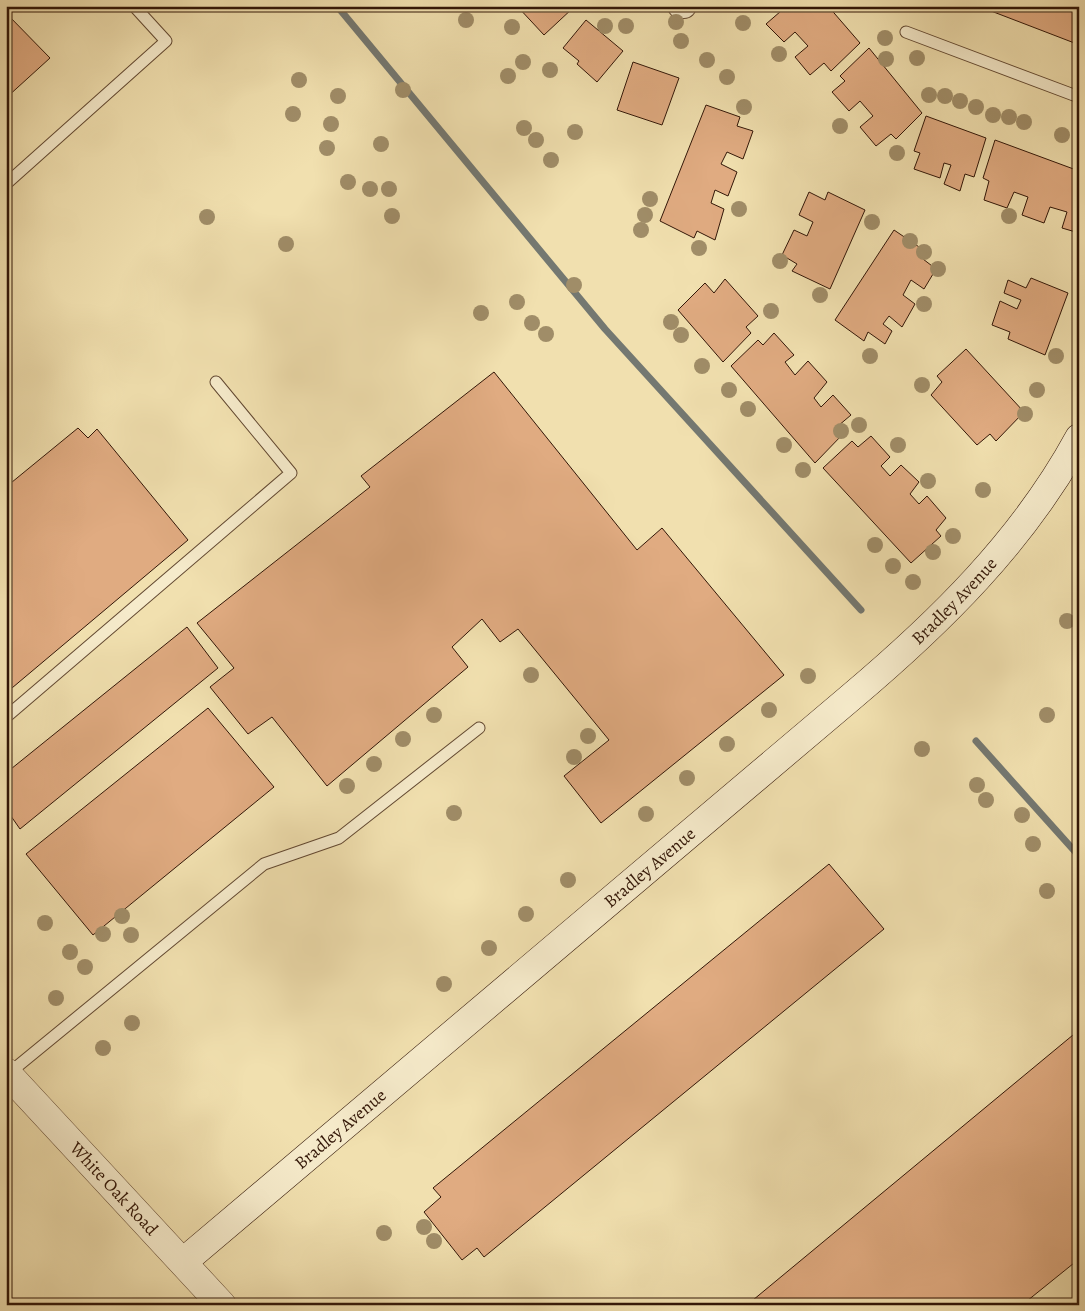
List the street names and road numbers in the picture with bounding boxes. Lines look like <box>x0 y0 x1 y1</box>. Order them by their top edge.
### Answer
street label: Bradley Avenue <box>906 552 1002 650</box>
street label: Bradley Avenue <box>599 822 701 913</box>
street label: Bradley Avenue <box>289 1083 391 1175</box>
street label: White Oak Road <box>64 1136 164 1241</box>

